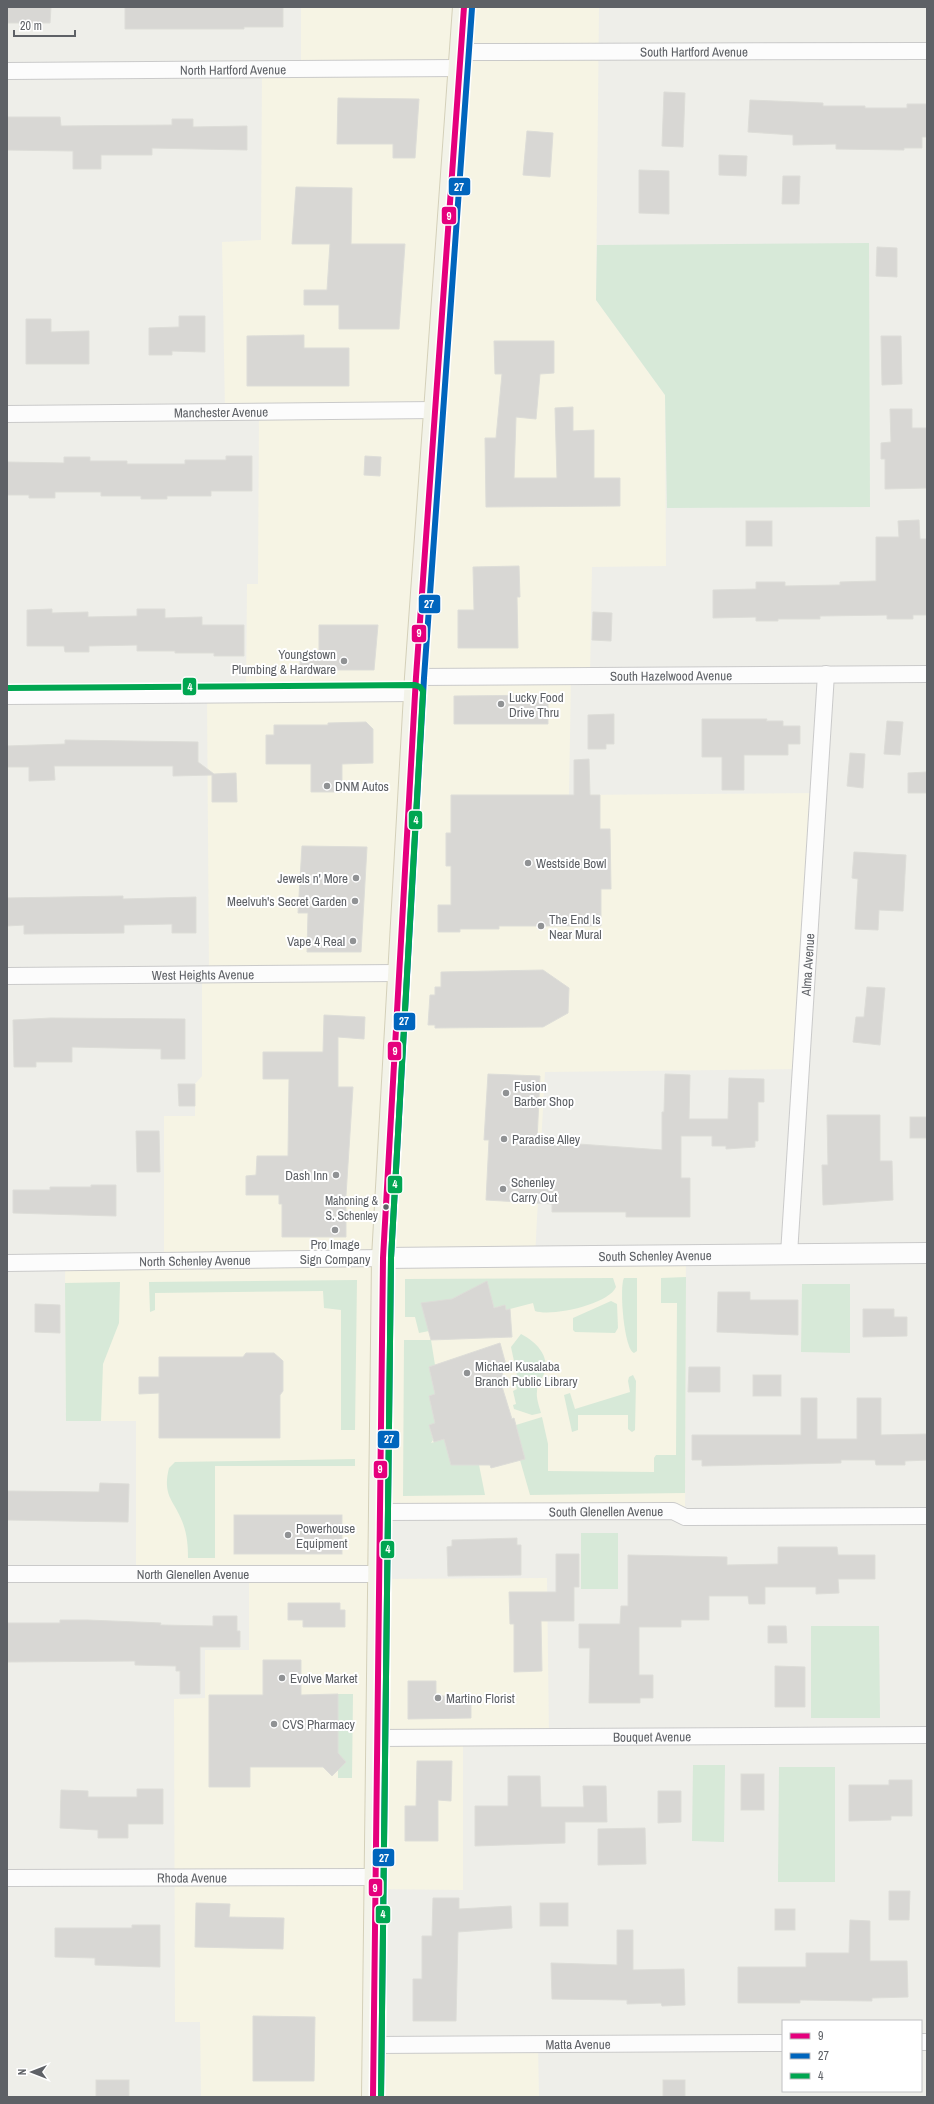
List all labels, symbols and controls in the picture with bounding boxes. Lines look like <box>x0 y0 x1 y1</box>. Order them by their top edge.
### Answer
scale bar <box>14 12 75 38</box>
text: 20 m <box>20 18 42 34</box>
street label: South Hartford Avenue <box>640 43 748 61</box>
street label: North Hartford Avenue <box>180 61 286 79</box>
line badge: 27 <box>448 177 471 196</box>
text: 27 <box>454 180 464 194</box>
line badge: 9 <box>441 206 457 225</box>
text: 9 <box>446 209 452 223</box>
street label: Manchester Avenue <box>174 404 268 421</box>
line badge: 27 <box>418 594 441 614</box>
text: 27 <box>424 597 434 611</box>
line badge: 9 <box>411 624 427 643</box>
text: 9 <box>416 626 422 640</box>
place label: Youngstown Plumbing & Hardware <box>232 646 336 678</box>
marker: Youngstown Plumbing & Hardware <box>339 656 349 666</box>
street label: South Hazelwood Avenue <box>610 667 732 685</box>
line badge: 4 <box>182 677 197 696</box>
text: 4 <box>187 680 193 694</box>
place label: Lucky Food Drive Thru <box>509 689 564 721</box>
marker: Lucky Food Drive Thru <box>496 699 506 709</box>
place label: DNM Autos <box>335 778 389 795</box>
marker: DNM Autos <box>322 781 332 791</box>
line badge: 4 <box>408 810 423 830</box>
text: 4 <box>413 813 419 827</box>
place label: Westside Bowl <box>536 855 606 872</box>
marker: Westside Bowl <box>523 858 533 868</box>
place label: Jewels n' More <box>277 870 348 887</box>
marker: Jewels n' More <box>351 873 361 883</box>
place label: Meelvuh's Secret Garden <box>227 893 347 910</box>
marker: Meelvuh's Secret Garden <box>350 896 360 906</box>
place label: The End Is Near Mural <box>549 911 602 943</box>
marker: The End Is Near Mural <box>536 921 546 931</box>
place label: Vape 4 Real <box>287 933 345 950</box>
street label: Alma Avenue <box>797 933 818 997</box>
marker: Vape 4 Real <box>348 936 358 946</box>
street label: West Heights Avenue <box>152 966 254 984</box>
line badge: 27 <box>393 1012 416 1031</box>
text: 27 <box>399 1014 409 1028</box>
line badge: 9 <box>387 1041 402 1061</box>
text: 9 <box>392 1044 398 1058</box>
place label: Fusion Barber Shop <box>514 1078 574 1110</box>
marker: Fusion Barber Shop <box>501 1088 511 1098</box>
place label: Paradise Alley <box>512 1131 581 1148</box>
marker: Paradise Alley <box>499 1134 509 1144</box>
place label: Dash Inn <box>285 1167 328 1184</box>
marker: Dash Inn <box>331 1170 341 1180</box>
place label: Schenley Carry Out <box>511 1174 557 1206</box>
line badge: 4 <box>387 1175 403 1194</box>
text: 4 <box>392 1177 398 1191</box>
marker: Schenley Carry Out <box>498 1184 508 1194</box>
place label: Mahoning & S. Schenley <box>325 1193 378 1224</box>
marker: Mahoning & S. Schenley <box>381 1202 391 1212</box>
marker: Pro Image Sign Company <box>330 1225 340 1235</box>
place label: Pro Image Sign Company <box>300 1236 371 1268</box>
street label: South Schenley Avenue <box>598 1247 712 1265</box>
street label: North Schenley Avenue <box>139 1252 251 1270</box>
place label: Michael Kusalaba Branch Public Library <box>475 1358 578 1390</box>
marker: Michael Kusalaba Branch Public Library <box>462 1368 472 1378</box>
line badge: 27 <box>377 1430 400 1449</box>
text: 27 <box>384 1432 394 1446</box>
line badge: 9 <box>373 1460 388 1479</box>
text: 9 <box>377 1462 383 1476</box>
street label: South Glenellen Avenue <box>549 1503 663 1520</box>
place label: Powerhouse Equipment <box>296 1520 355 1552</box>
marker: Powerhouse Equipment <box>283 1530 293 1540</box>
line badge: 4 <box>380 1540 395 1559</box>
text: 4 <box>385 1542 391 1556</box>
street label: North Glenellen Avenue <box>137 1566 249 1583</box>
place label: Evolve Market <box>290 1670 358 1687</box>
marker: Evolve Market <box>277 1673 287 1683</box>
place label: Martino Florist <box>446 1690 515 1707</box>
marker: Martino Florist <box>433 1693 443 1703</box>
place label: CVS Pharmacy <box>282 1716 356 1733</box>
marker: CVS Pharmacy <box>269 1719 279 1729</box>
street label: Bouquet Avenue <box>613 1728 691 1746</box>
line badge: 27 <box>372 1848 395 1867</box>
text: 27 <box>379 1851 389 1865</box>
street label: Rhoda Avenue <box>157 1869 227 1887</box>
line badge: 9 <box>368 1878 383 1897</box>
text: 9 <box>372 1881 378 1895</box>
line badge: 4 <box>375 1905 391 1924</box>
text: 4 <box>380 1907 386 1921</box>
legend <box>782 2020 922 2092</box>
text: 9 <box>818 2028 823 2044</box>
street label: Matta Avenue <box>545 2036 611 2053</box>
text: 27 <box>818 2048 829 2064</box>
north arrow <box>12 2052 52 2092</box>
text: 4 <box>818 2068 824 2084</box>
text: N <box>15 2069 29 2075</box>

